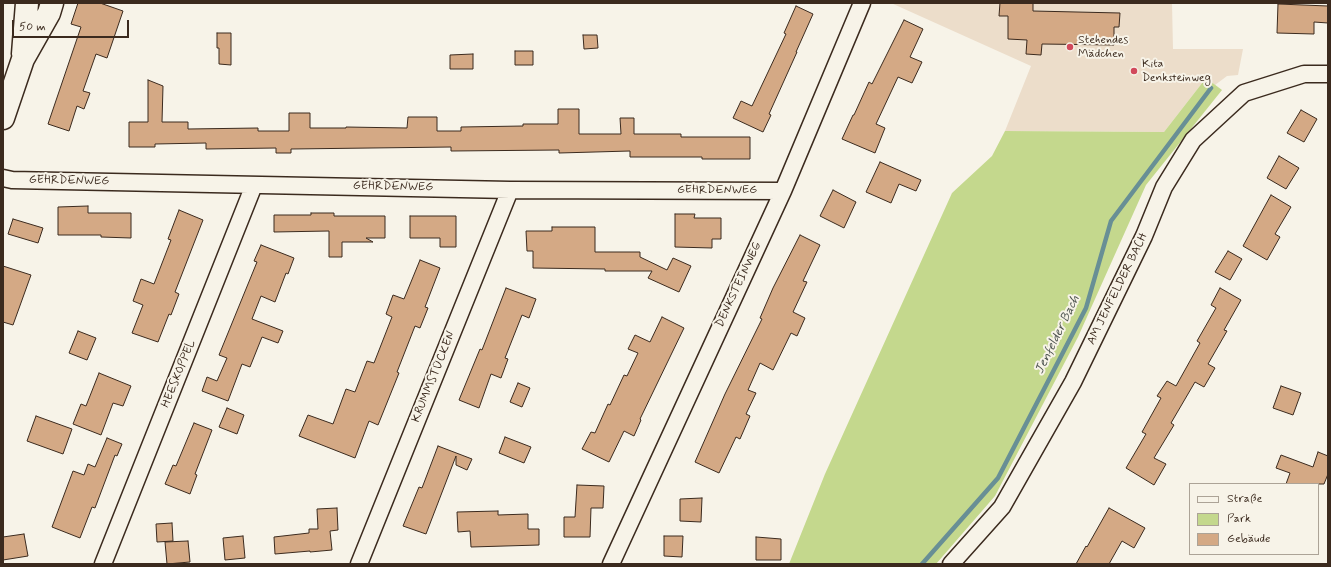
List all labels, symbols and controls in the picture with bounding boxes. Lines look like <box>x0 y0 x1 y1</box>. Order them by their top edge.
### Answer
scale bar <box>14 12 131 38</box>
text: 50 m <box>19 19 46 35</box>
place label: Stehendes Mädchen <box>1078 33 1128 61</box>
marker: Stehendes Mädchen <box>1065 42 1075 52</box>
place label: Kita Denksteinweg <box>1142 57 1211 85</box>
marker: Kita Denksteinweg <box>1129 66 1139 76</box>
street label: GEHRDENWEG <box>29 173 109 189</box>
street label: GEHRDENWEG <box>353 179 433 195</box>
street label: GEHRDENWEG <box>677 183 757 197</box>
street label: AM JENFELDER BACH <box>1085 231 1151 347</box>
street label: DENKSTEINWEG <box>713 240 765 330</box>
water label: Jenfelder Bach <box>1032 293 1084 377</box>
street label: KRUMMSTÜCKEN <box>409 329 459 425</box>
street label: HEESKOPPEL <box>159 338 199 410</box>
legend <box>1189 483 1319 555</box>
text: Straße <box>1227 491 1262 507</box>
text: Park <box>1227 511 1251 527</box>
text: Gebäude <box>1227 531 1270 547</box>

